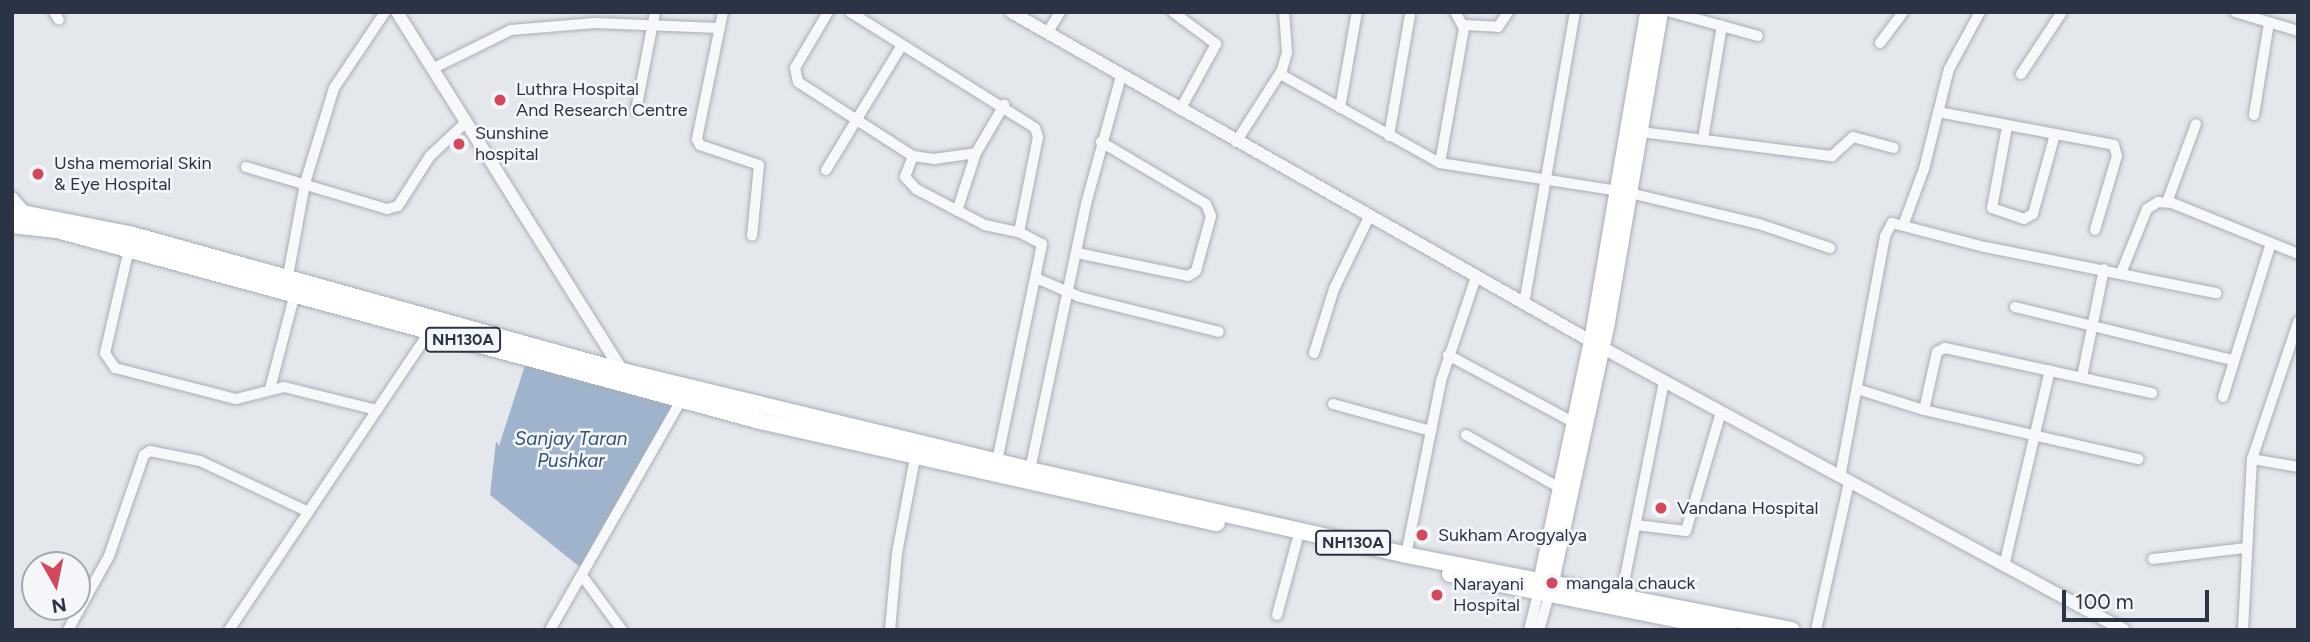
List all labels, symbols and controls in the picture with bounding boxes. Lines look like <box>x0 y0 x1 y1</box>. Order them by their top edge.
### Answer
place label: Luthra Hospital And Research Centre <box>516 79 688 122</box>
marker: Luthra Hospital And Research Centre <box>490 90 510 110</box>
place label: Sunshine hospital <box>475 123 549 166</box>
marker: Sunshine hospital <box>449 134 469 154</box>
place label: Usha memorial Skin & Eye Hospital <box>54 153 212 196</box>
marker: Usha memorial Skin & Eye Hospital <box>28 164 48 184</box>
road number: NH130A <box>424 328 502 352</box>
water label: Sanjay Taran Pushkar <box>515 428 627 472</box>
place label: Vandana Hospital <box>1677 497 1818 519</box>
marker: Vandana Hospital <box>1651 498 1671 518</box>
place label: Sukham Arogyalya <box>1438 524 1587 546</box>
marker: Sukham Arogyalya <box>1412 525 1432 545</box>
road number: NH130A <box>1314 530 1392 556</box>
north arrow <box>21 551 91 621</box>
place label: mangala chauck <box>1566 572 1695 594</box>
place label: Narayani Hospital <box>1453 574 1524 616</box>
marker: mangala chauck <box>1544 575 1560 591</box>
scale bar <box>2065 576 2212 620</box>
marker: Narayani Hospital <box>1427 585 1447 605</box>
text: 100 m <box>2075 589 2134 614</box>
text: N <box>50 593 68 618</box>

